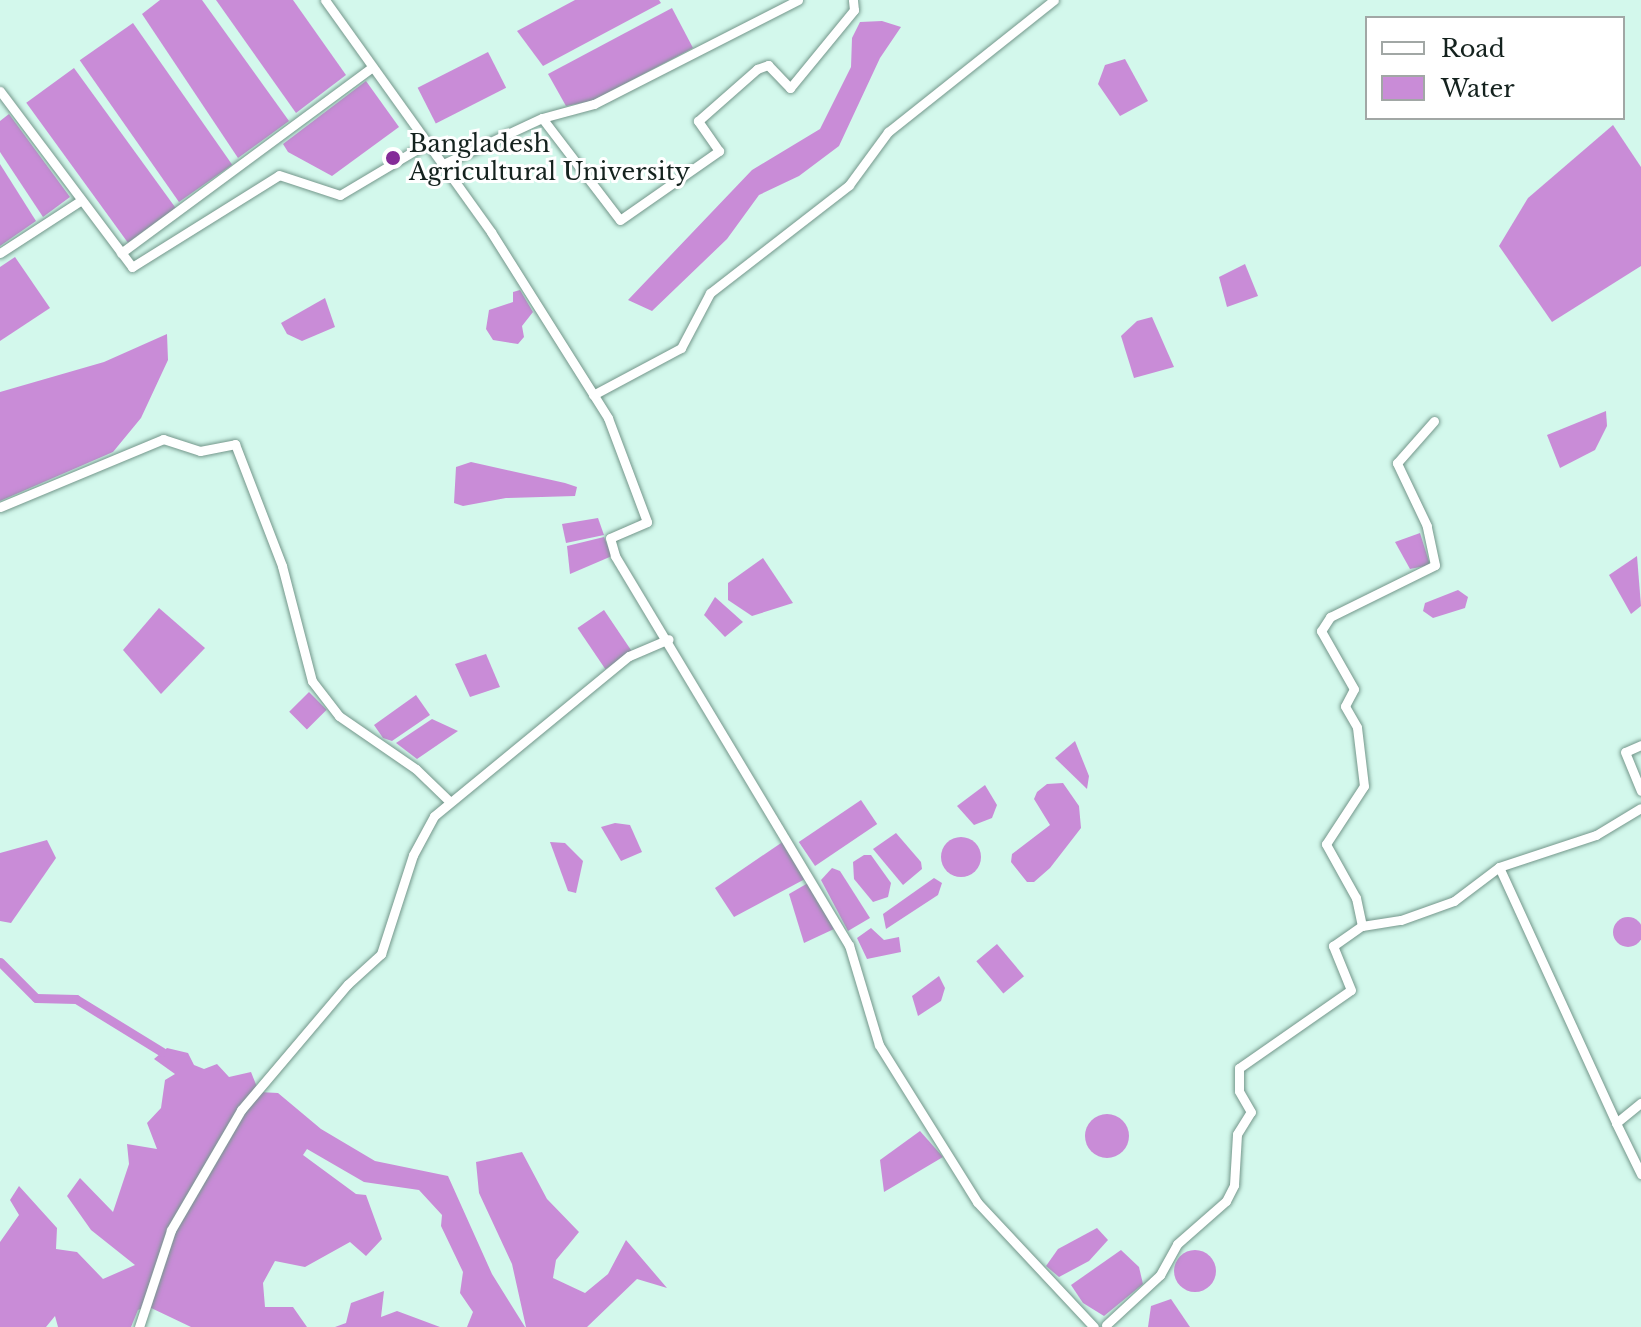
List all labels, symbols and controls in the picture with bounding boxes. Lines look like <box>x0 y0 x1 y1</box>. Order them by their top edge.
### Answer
legend <box>1365 16 1625 120</box>
text: Road <box>1441 34 1505 63</box>
text: Water <box>1441 74 1515 103</box>
place label: Bangladesh Agricultural University <box>409 130 690 186</box>
marker: Bangladesh Agricultural University <box>384 149 402 167</box>

